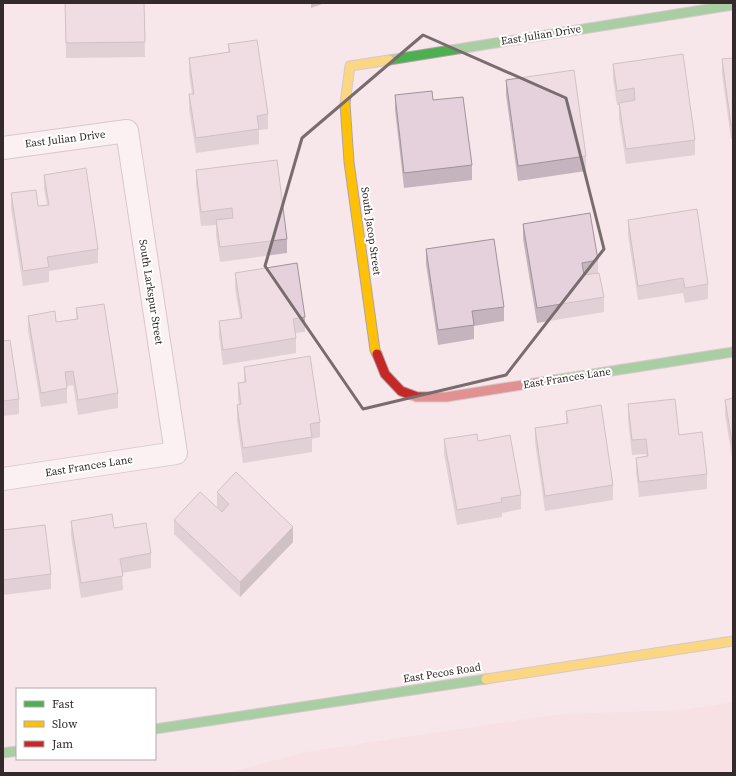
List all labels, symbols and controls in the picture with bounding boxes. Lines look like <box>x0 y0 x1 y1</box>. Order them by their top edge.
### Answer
street label: East Julian Drive <box>500 21 583 49</box>
street label: East Julian Drive <box>24 127 107 151</box>
street label: South Jacop Street <box>357 186 385 276</box>
street label: South Larkspur Street <box>135 238 167 346</box>
street label: East Frances Lane <box>522 364 612 392</box>
street label: East Frances Lane <box>44 452 134 480</box>
street label: East Pecos Road <box>402 659 483 687</box>
legend <box>16 688 156 760</box>
text: Fast <box>52 696 74 712</box>
text: Slow <box>52 716 78 732</box>
text: Jam <box>51 736 73 752</box>

